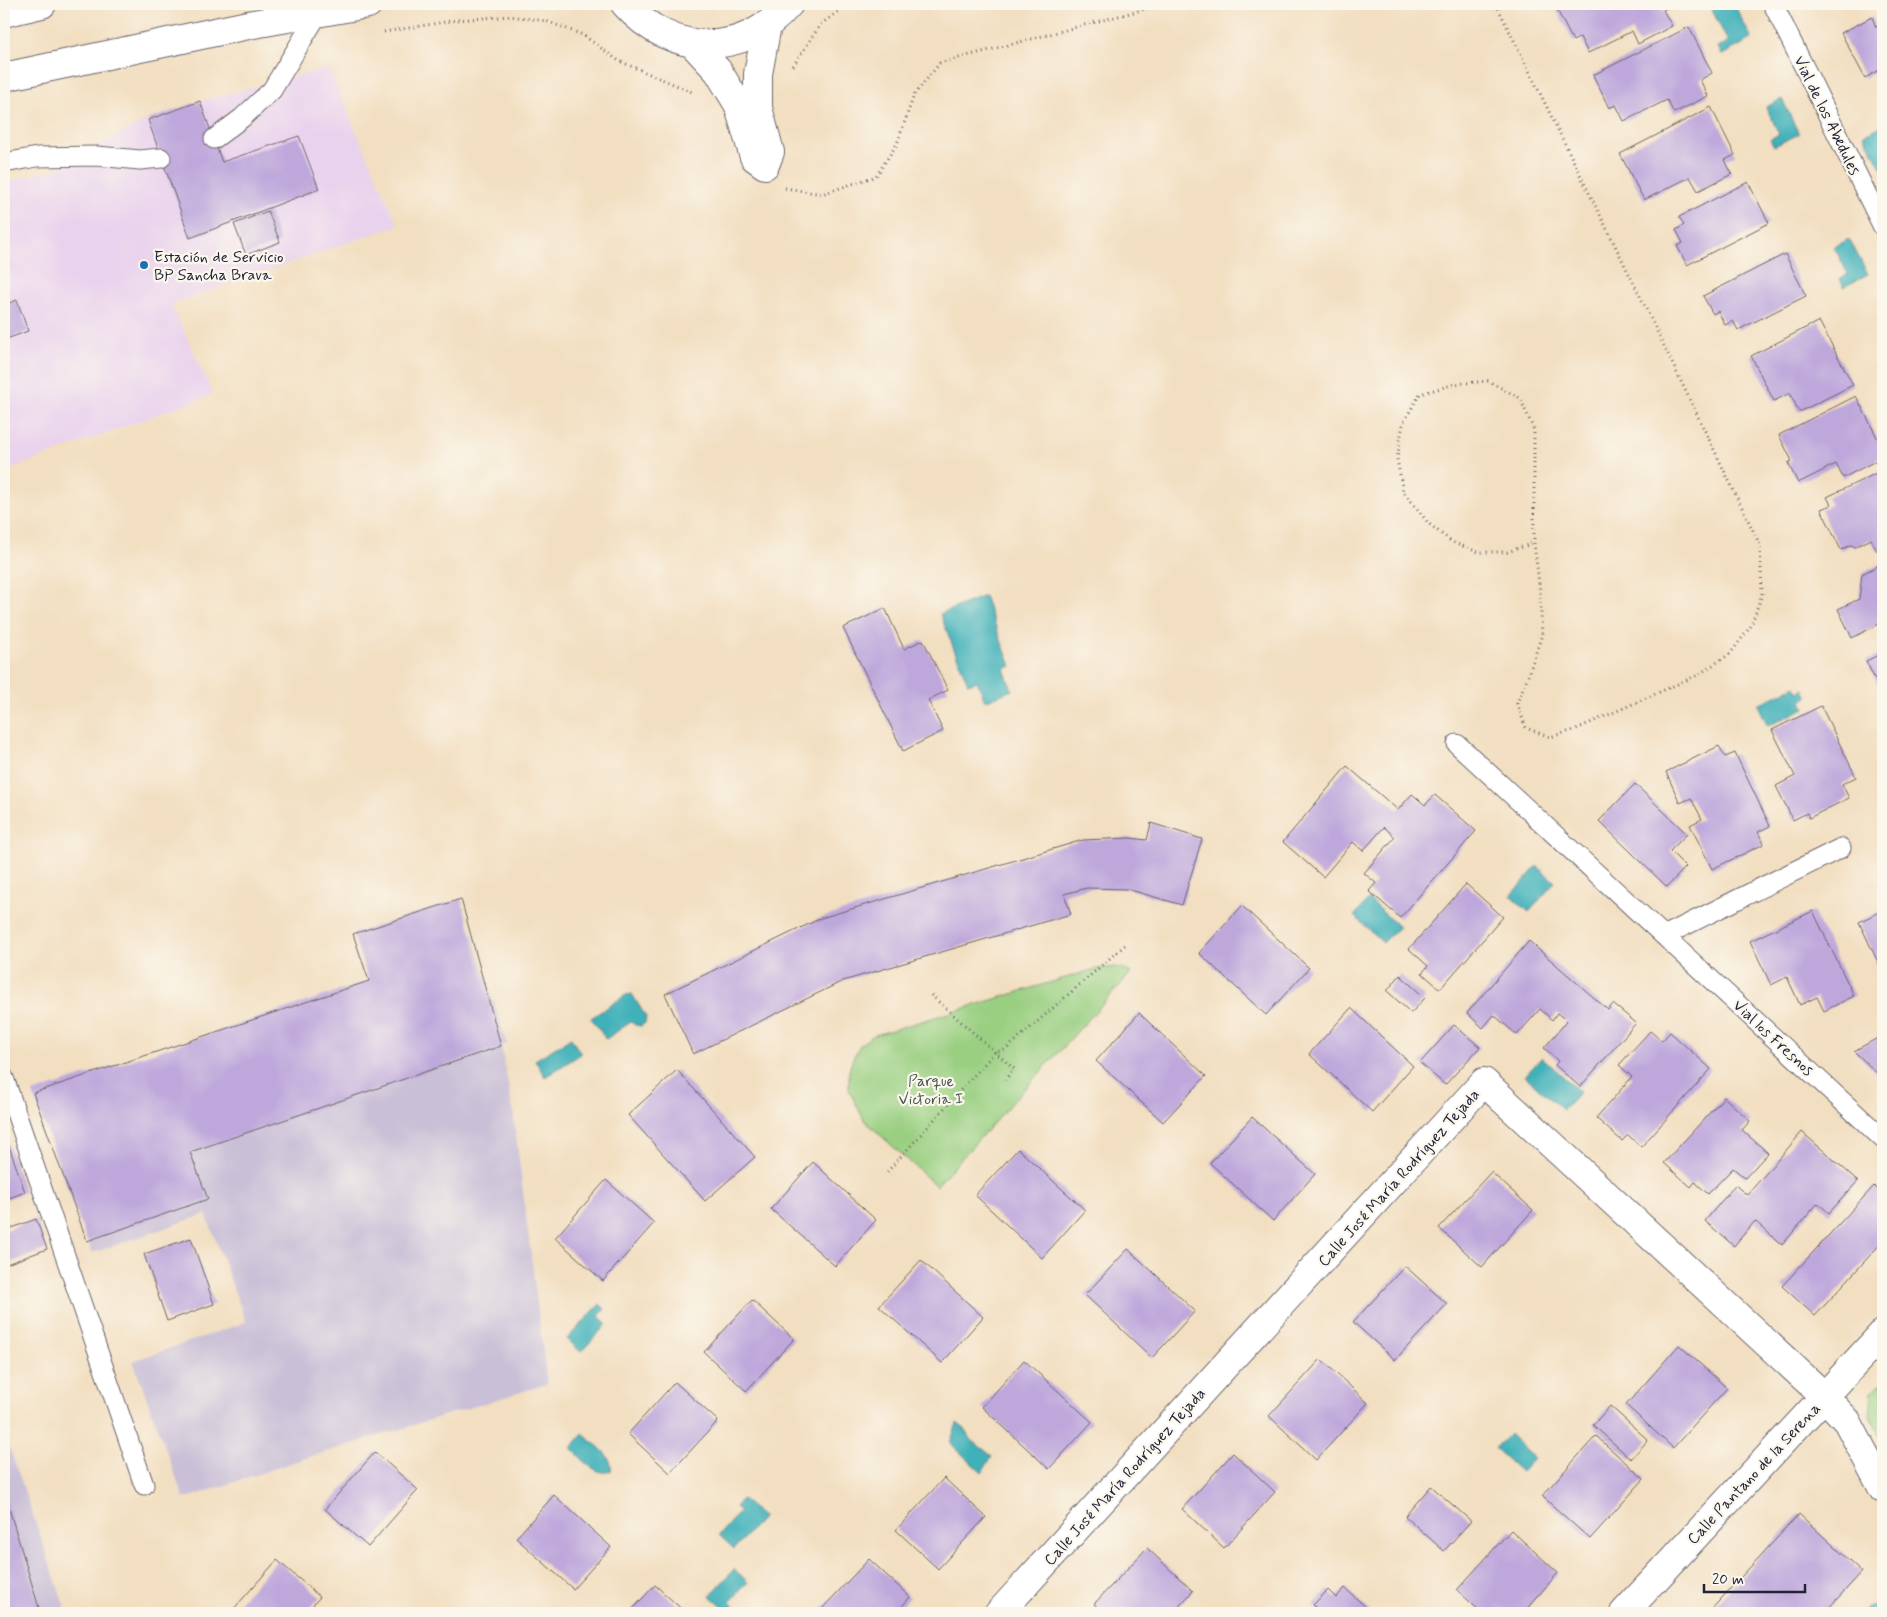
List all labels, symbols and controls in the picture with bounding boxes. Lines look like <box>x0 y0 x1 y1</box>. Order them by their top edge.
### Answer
street label: Vial de los Abedules <box>1789 52 1865 179</box>
place label: Estación de Servicio BP Sancha Brava <box>154 247 284 286</box>
marker: Estación de Servicio BP Sancha Brava <box>138 259 150 271</box>
street label: Vial los Fresnos <box>1728 995 1818 1081</box>
park label: Parque Victoria I <box>898 1071 964 1110</box>
street label: Calle José María Rodríguez Tejada <box>1314 1084 1485 1271</box>
street label: Calle José María Rodríguez Tejada <box>1040 1383 1211 1570</box>
street label: Calle Pantano de la Serena <box>1683 1399 1825 1549</box>
scale bar <box>1704 1562 1806 1594</box>
text: 20 m <box>1712 1570 1744 1590</box>

